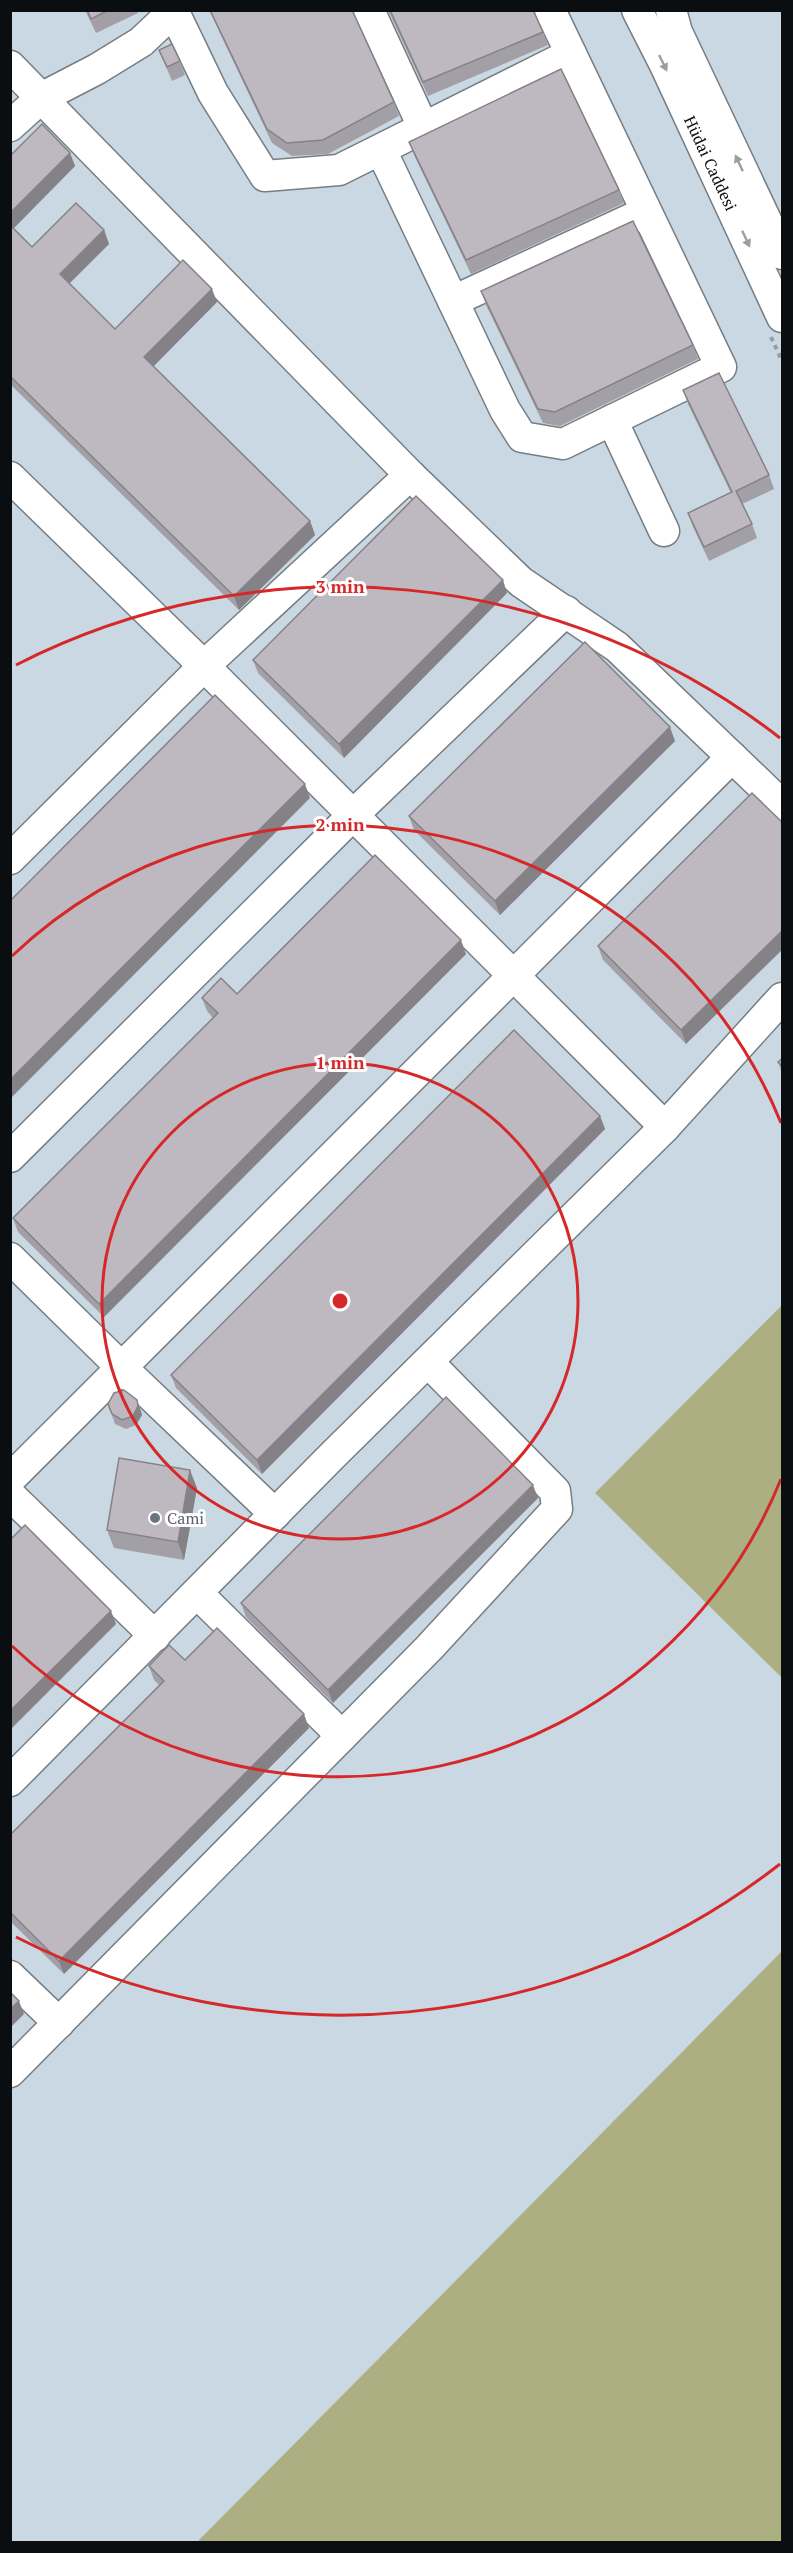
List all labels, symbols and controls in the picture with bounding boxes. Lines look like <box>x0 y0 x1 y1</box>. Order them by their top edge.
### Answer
one-way arrow <box>659 54 668 71</box>
street label: Hüdai Caddesi <box>679 112 742 215</box>
one-way arrow <box>735 154 744 171</box>
one-way arrow <box>741 231 750 248</box>
text: 3 min <box>315 574 365 598</box>
text: 2 min <box>315 812 365 836</box>
text: 1 min <box>315 1050 365 1074</box>
centre of rings <box>330 1291 350 1311</box>
place label: Cami <box>167 1507 204 1529</box>
marker: Cami <box>148 1511 162 1525</box>

